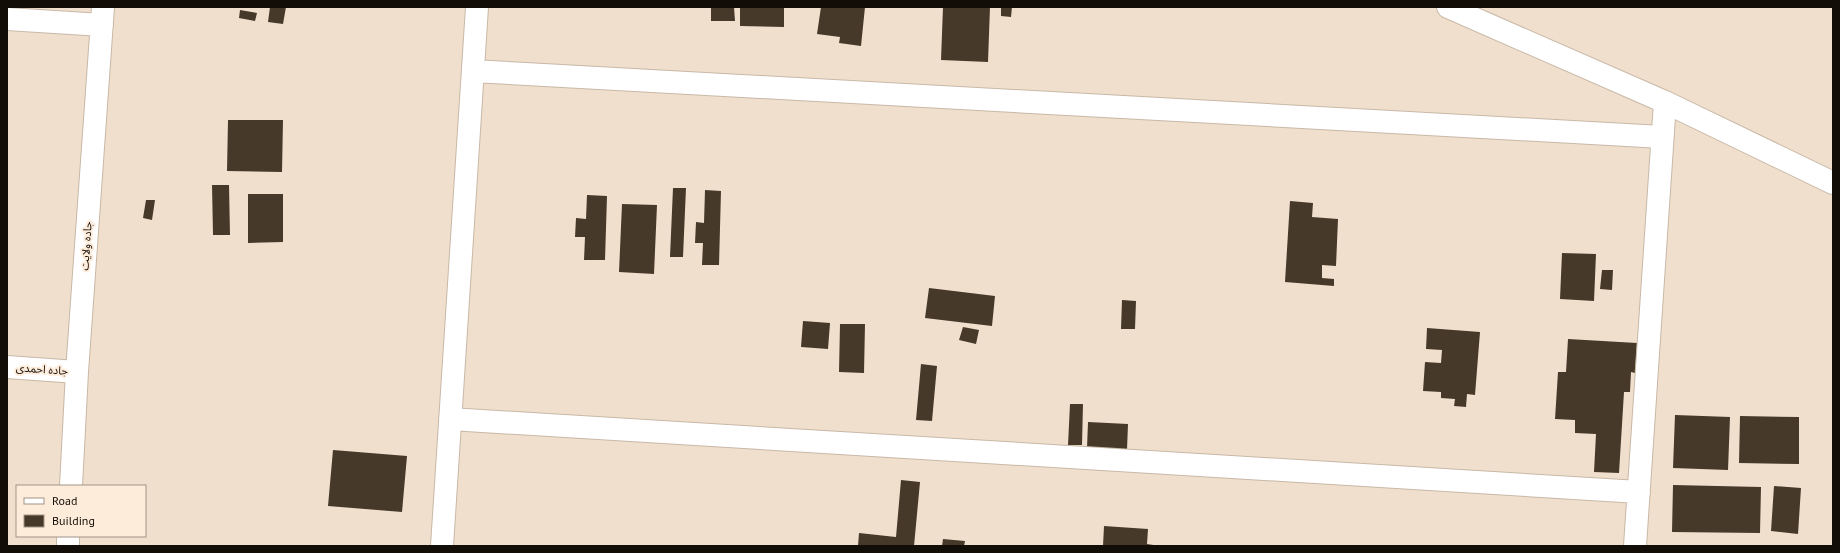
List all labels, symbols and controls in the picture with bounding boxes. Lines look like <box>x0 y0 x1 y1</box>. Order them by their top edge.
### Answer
street label: جاده ولایت <box>77 221 95 271</box>
street label: جاده احمدی <box>16 360 69 378</box>
legend <box>16 485 146 537</box>
text: Road <box>52 493 77 508</box>
text: Building <box>52 513 95 528</box>

